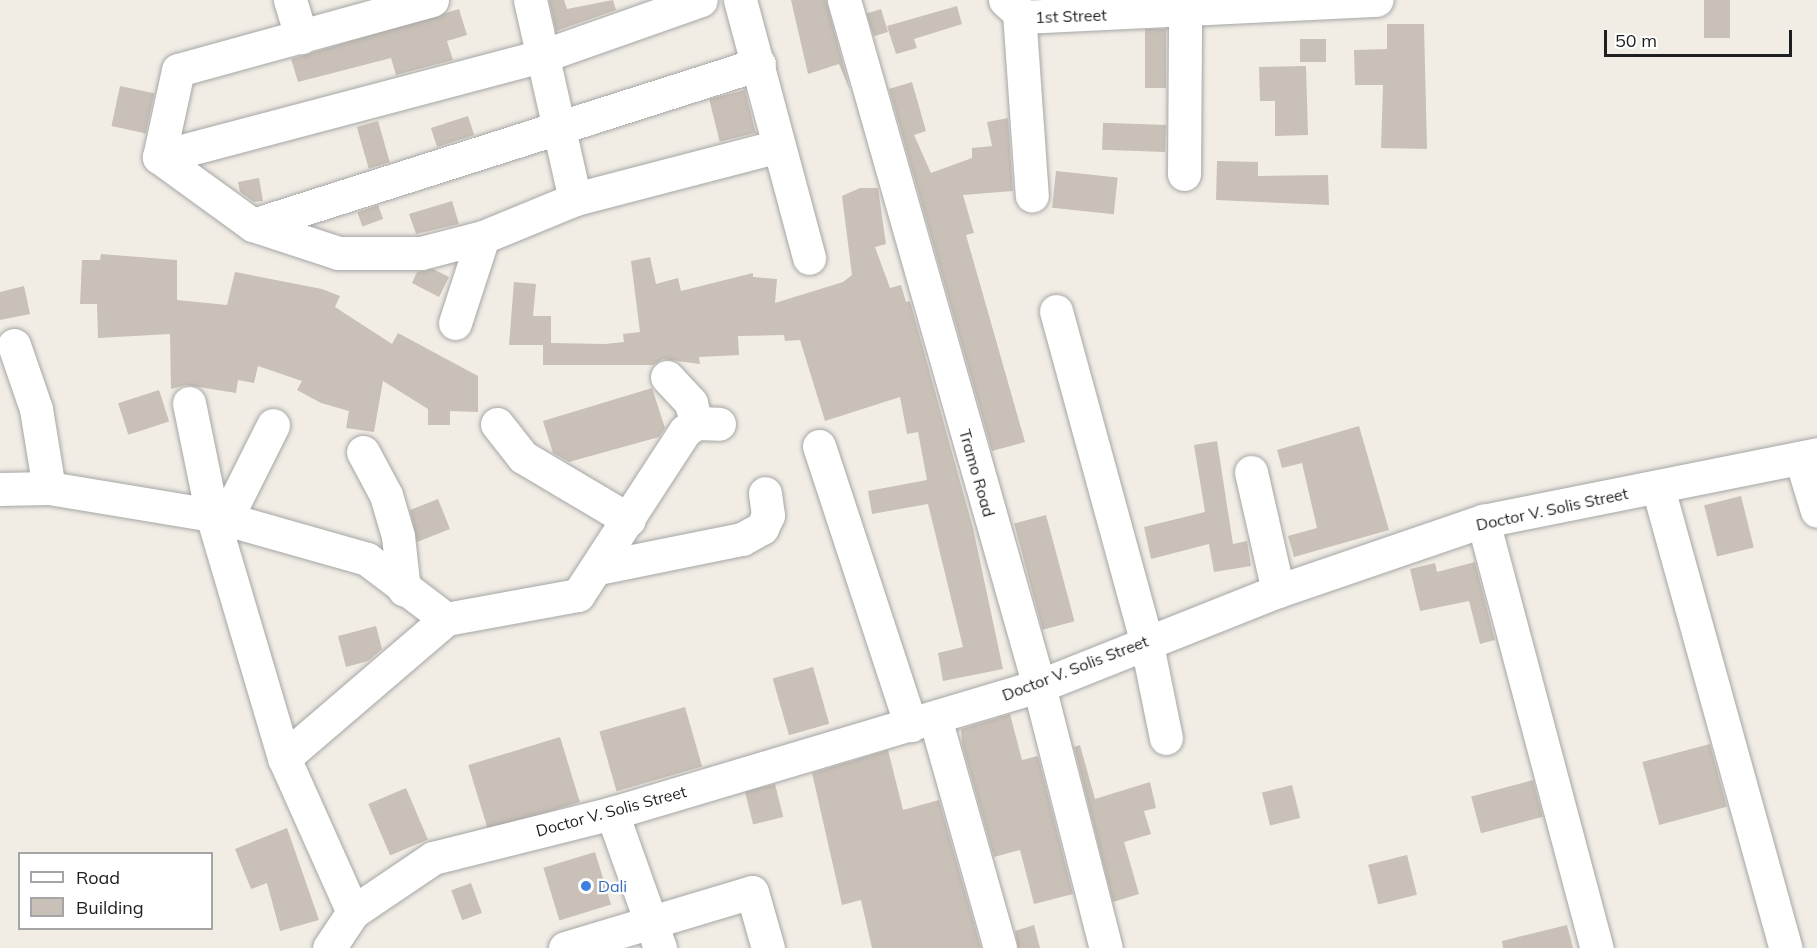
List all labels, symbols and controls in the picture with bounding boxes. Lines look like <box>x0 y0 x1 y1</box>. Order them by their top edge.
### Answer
street label: 1st Street <box>1035 5 1107 27</box>
scale bar <box>1607 18 1794 56</box>
text: 50 m <box>1615 29 1657 52</box>
street label: Tramo Road <box>955 427 999 519</box>
street label: Doctor V. Solis Street <box>1474 484 1630 534</box>
street label: Doctor V. Solis Street <box>999 631 1151 705</box>
street label: Doctor V. Solis Street <box>534 782 688 840</box>
legend <box>18 852 213 930</box>
text: Road <box>76 866 120 889</box>
place label: Dali <box>598 876 627 896</box>
marker: Dali <box>579 879 593 893</box>
text: Building <box>76 896 144 919</box>

